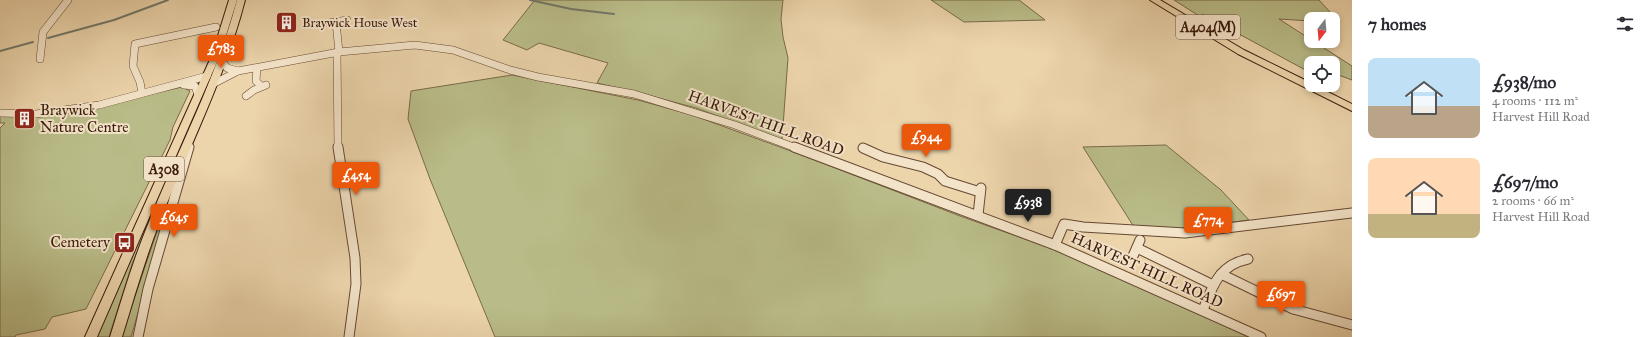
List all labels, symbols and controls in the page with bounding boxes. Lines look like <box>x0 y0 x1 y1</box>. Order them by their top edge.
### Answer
building icon: Braywick House West <box>273 9 299 35</box>
north arrow <box>1304 12 1340 48</box>
map controls <box>1304 12 1340 92</box>
icon: filters <box>1614 13 1636 35</box>
text: 7 homes <box>1368 14 1426 35</box>
place label: Braywick House West <box>302 15 418 31</box>
road number: A404(M) <box>1176 15 1240 39</box>
pin: £783 <box>197 35 245 69</box>
text: £783 <box>207 40 235 56</box>
button: locate <box>1304 56 1340 92</box>
text: £938/mo <box>1492 72 1556 93</box>
icon: home <box>1400 74 1448 122</box>
street label: HARVEST HILL ROAD <box>686 86 846 160</box>
text: 4 rooms · 112 m² <box>1492 93 1578 109</box>
place label: Braywick Nature Centre <box>40 101 129 136</box>
building icon: Braywick Nature Centre <box>11 106 37 132</box>
text: Harvest Hill Road <box>1492 109 1590 125</box>
pin: £944 <box>902 124 950 158</box>
text: £944 <box>911 129 941 145</box>
road number: A308 <box>144 157 184 181</box>
pin: £454 <box>332 162 380 196</box>
text: £454 <box>341 167 371 183</box>
text: £697/mo <box>1492 172 1558 193</box>
icon: home <box>1400 174 1448 222</box>
pin: £938 <box>1004 189 1052 223</box>
text: 2 rooms · 66 m² <box>1492 193 1574 209</box>
text: £938 <box>1014 194 1042 210</box>
pin: £645 <box>150 204 198 238</box>
pin: £774 <box>1184 207 1232 241</box>
text: £645 <box>160 209 189 225</box>
text: Harvest Hill Road <box>1492 209 1590 225</box>
text: £774 <box>1193 212 1223 228</box>
street label: HARVEST HILL ROAD <box>1068 228 1226 312</box>
bus stop icon: Cemetery <box>112 229 138 255</box>
place label: Cemetery <box>51 233 111 251</box>
pin: £697 <box>1257 281 1305 315</box>
text: £697 <box>1266 286 1296 302</box>

